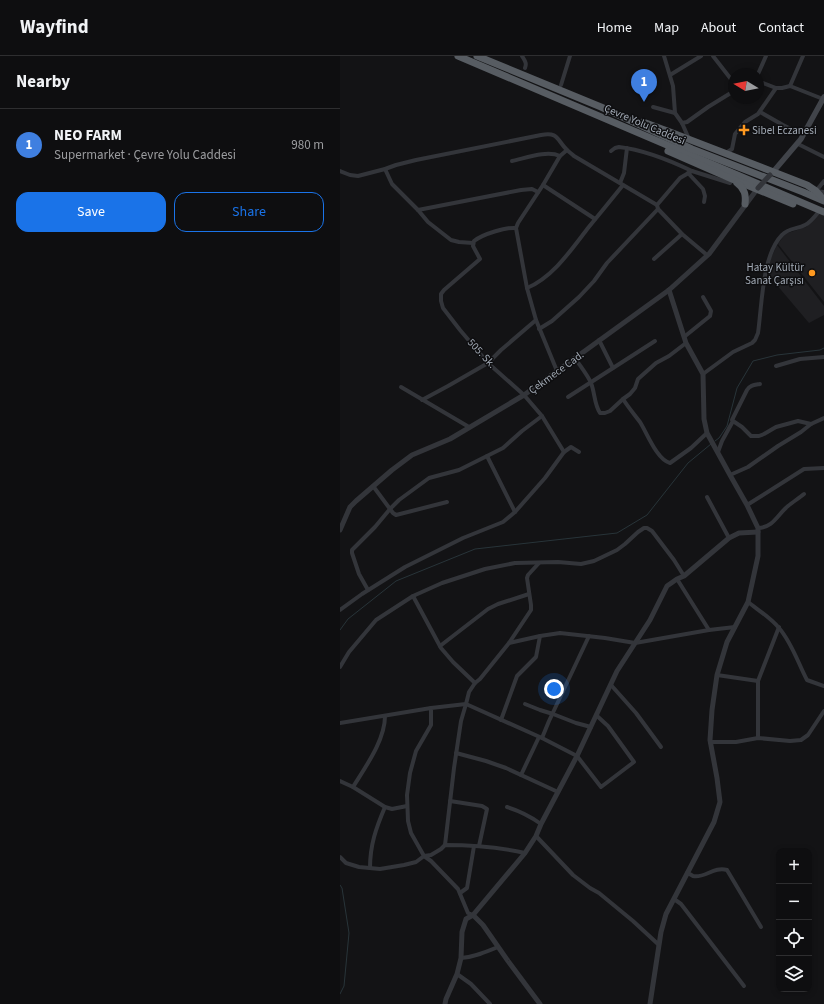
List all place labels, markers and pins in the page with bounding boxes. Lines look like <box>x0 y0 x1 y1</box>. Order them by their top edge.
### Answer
pin: 1 <box>631 69 657 102</box>
place label: Sibel Eczanesi <box>752 123 817 138</box>
marker: Sibel Eczanesi <box>739 125 749 135</box>
place label: Hatay Kültür Sanat Çarşısı <box>745 260 804 288</box>
marker: Hatay Kültür Sanat Çarşısı <box>807 268 817 278</box>

